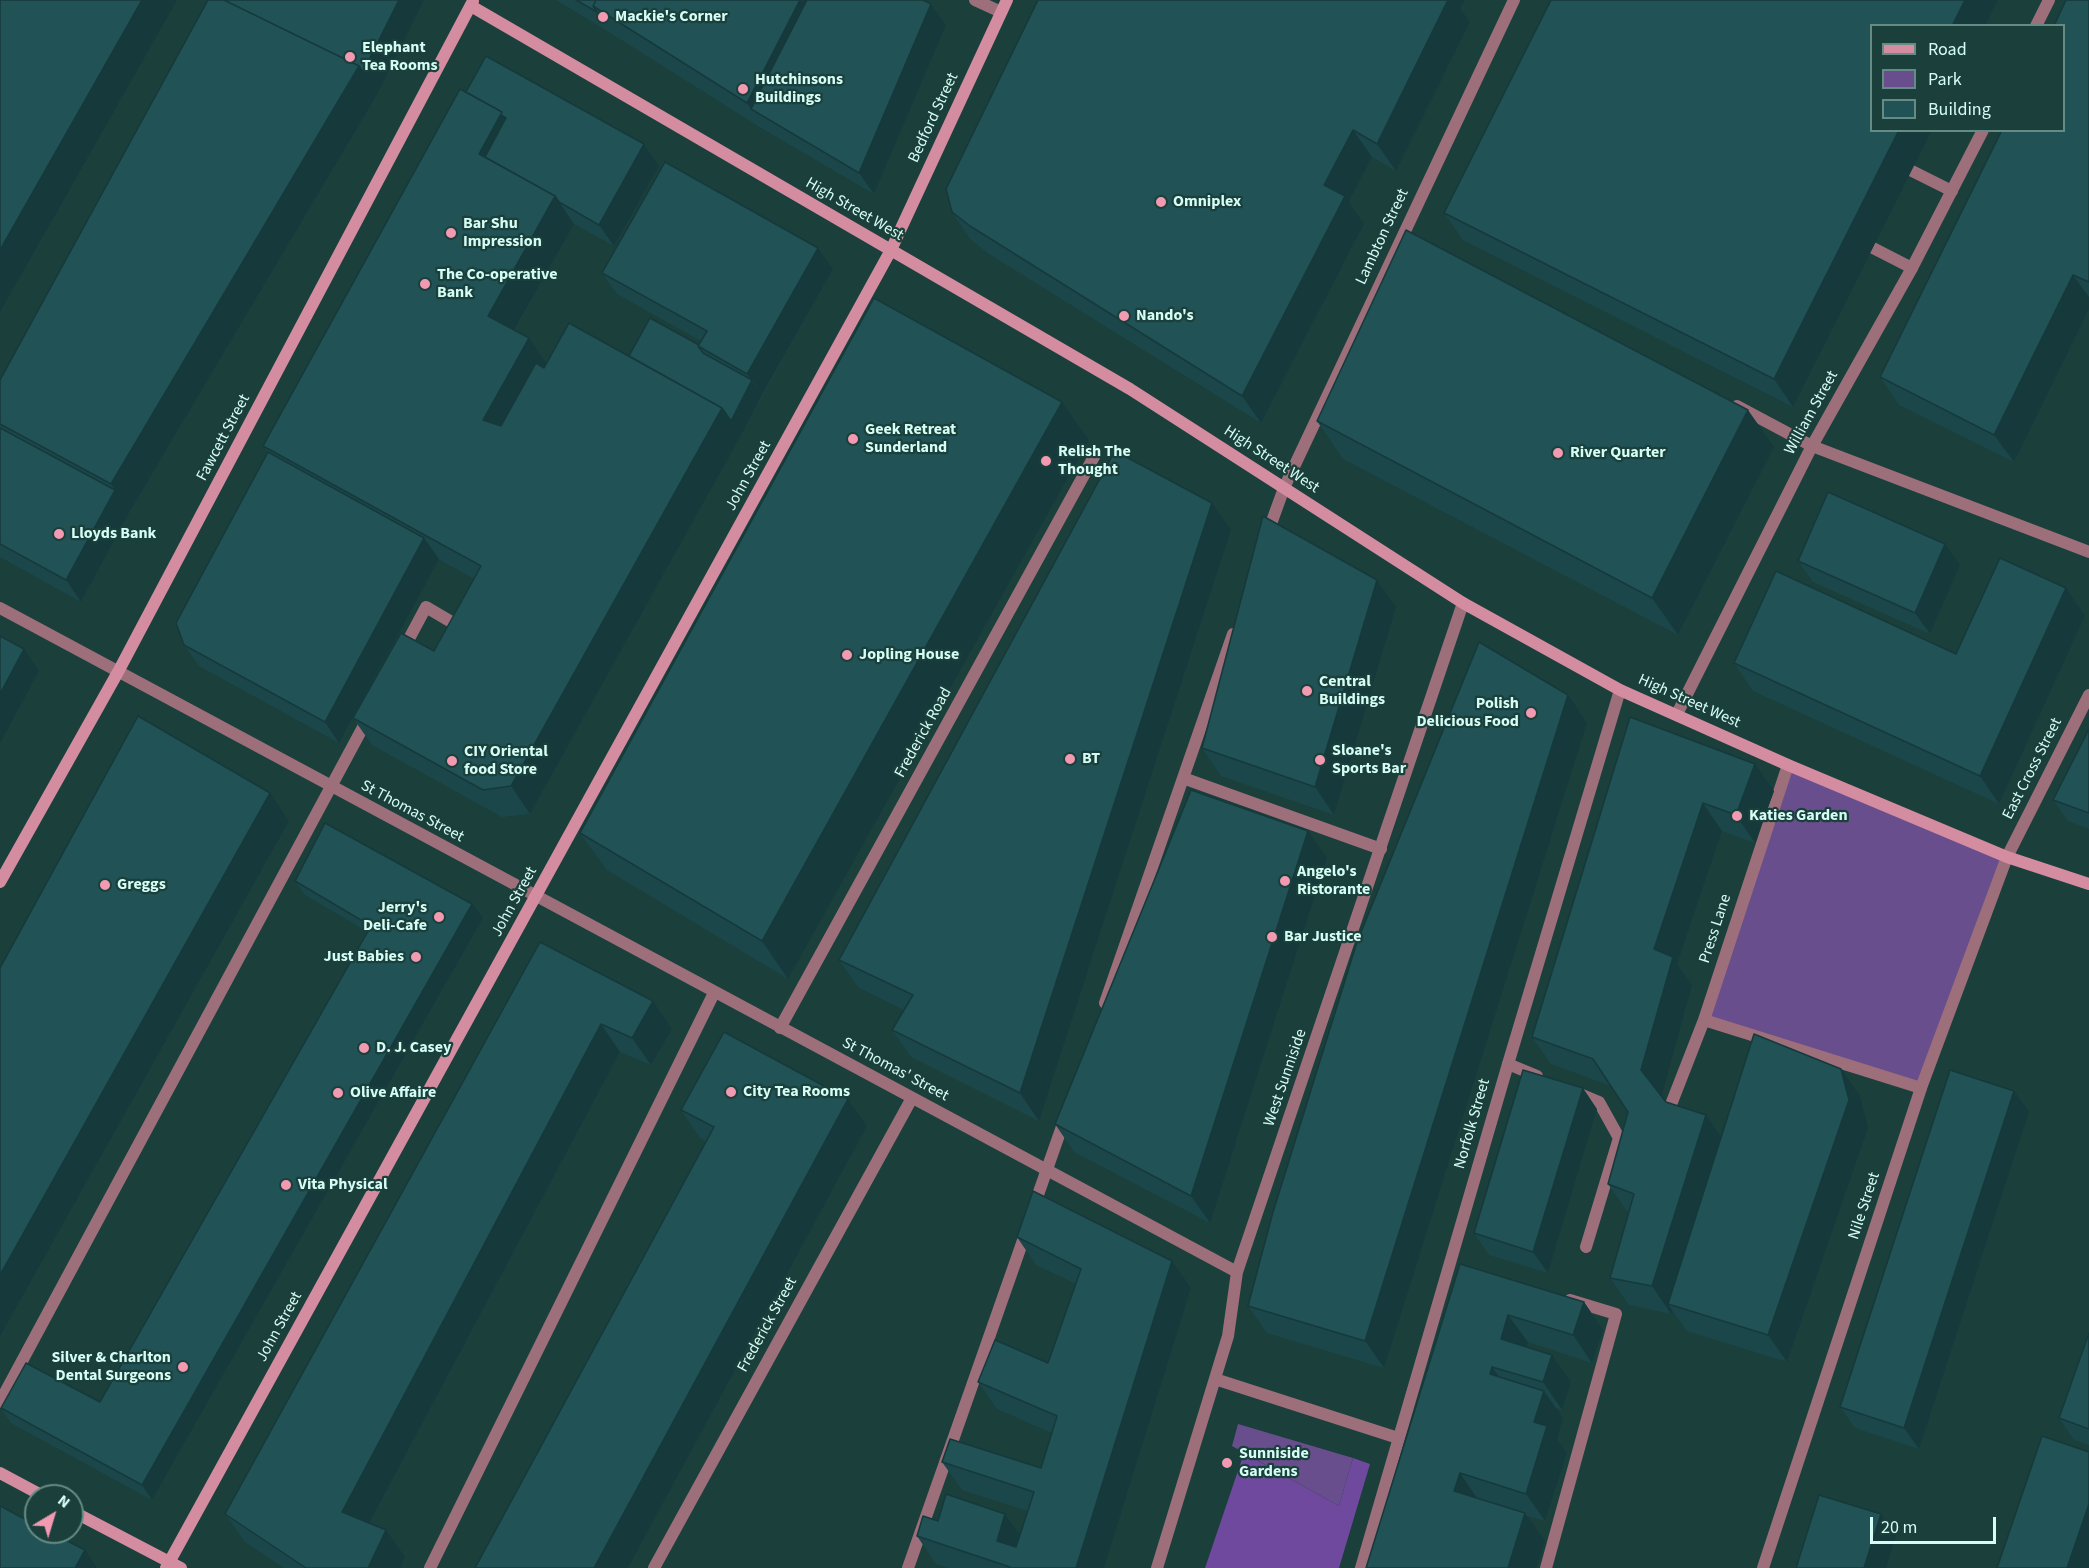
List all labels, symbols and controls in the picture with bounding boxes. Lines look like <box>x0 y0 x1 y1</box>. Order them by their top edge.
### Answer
place label: Mackie's Corner <box>615 7 728 27</box>
marker: Mackie's Corner <box>596 10 610 24</box>
legend <box>1870 24 2065 132</box>
text: Road <box>1928 37 1967 62</box>
place label: Elephant Tea Rooms <box>362 38 438 76</box>
marker: Elephant Tea Rooms <box>343 50 357 64</box>
text: Park <box>1928 67 1962 92</box>
place label: Hutchinsons Buildings <box>755 70 843 108</box>
street label: Bedford Street <box>905 70 963 166</box>
marker: Hutchinsons Buildings <box>736 82 750 96</box>
text: Building <box>1928 97 1991 122</box>
street label: High Street West <box>802 174 906 246</box>
street label: Lambton Street <box>1352 186 1414 288</box>
place label: Omniplex <box>1173 192 1241 212</box>
marker: Omniplex <box>1154 195 1168 209</box>
place label: Bar Shu Impression <box>463 214 542 252</box>
marker: Bar Shu Impression <box>444 226 458 240</box>
place label: The Co-operative Bank <box>437 265 558 303</box>
marker: The Co-operative Bank <box>418 277 432 291</box>
place label: Nando's <box>1136 306 1194 326</box>
marker: Nando's <box>1117 309 1131 323</box>
street label: William Street <box>1781 368 1843 458</box>
street label: Fawcett Street <box>193 391 255 485</box>
place label: Geek Retreat Sunderland <box>865 420 956 458</box>
street label: High Street West <box>1220 422 1322 498</box>
marker: Geek Retreat Sunderland <box>846 432 860 446</box>
street label: John Street <box>722 438 776 514</box>
place label: Relish The Thought <box>1058 442 1131 480</box>
place label: River Quarter <box>1570 443 1666 463</box>
marker: River Quarter <box>1551 446 1565 460</box>
marker: Relish The Thought <box>1039 454 1053 468</box>
place label: Lloyds Bank <box>71 524 156 544</box>
marker: Lloyds Bank <box>52 527 66 541</box>
place label: Jopling House <box>859 645 959 665</box>
marker: Jopling House <box>840 648 854 662</box>
street label: High Street West <box>1635 671 1743 733</box>
place label: Central Buildings <box>1319 672 1385 710</box>
marker: Central Buildings <box>1300 684 1314 698</box>
street label: Frederick Road <box>891 685 957 781</box>
place label: Polish Delicious Food <box>1416 694 1519 732</box>
marker: Polish Delicious Food <box>1524 706 1538 720</box>
street label: East Cross Street <box>1999 715 2067 823</box>
place label: Sloane's Sports Bar <box>1332 741 1406 779</box>
place label: CIY Oriental food Store <box>464 742 548 780</box>
place label: BT <box>1082 749 1100 769</box>
marker: BT <box>1063 752 1077 766</box>
marker: Sloane's Sports Bar <box>1313 753 1327 767</box>
marker: CIY Oriental food Store <box>445 754 459 768</box>
street label: St Thomas Street <box>357 777 467 847</box>
place label: Katies Garden <box>1749 806 1848 826</box>
marker: Katies Garden <box>1730 809 1744 823</box>
place label: Angelo's Ristorante <box>1297 862 1370 900</box>
street label: John Street <box>488 864 542 940</box>
marker: Angelo's Ristorante <box>1278 874 1292 888</box>
place label: Greggs <box>117 875 166 895</box>
marker: Greggs <box>98 878 112 892</box>
street label: Press Lane <box>1696 892 1736 966</box>
place label: Jerry's Deli-Cafe <box>363 898 427 936</box>
marker: Jerry's Deli-Cafe <box>432 910 446 924</box>
place label: Bar Justice <box>1284 927 1362 947</box>
marker: Bar Justice <box>1265 930 1279 944</box>
place label: Just Babies <box>324 947 404 967</box>
marker: Just Babies <box>409 950 423 964</box>
street label: West Sunniside <box>1260 1027 1312 1129</box>
street label: St Thomas' Street <box>838 1034 952 1106</box>
place label: D. J. Casey <box>376 1038 451 1058</box>
marker: D. J. Casey <box>357 1041 371 1055</box>
street label: Norfolk Street <box>1451 1077 1495 1171</box>
place label: City Tea Rooms <box>743 1082 850 1102</box>
place label: Olive Affaire <box>350 1083 436 1103</box>
marker: City Tea Rooms <box>724 1085 738 1099</box>
marker: Olive Affaire <box>331 1086 345 1100</box>
street label: Nile Street <box>1845 1170 1885 1242</box>
place label: Vita Physical <box>298 1175 388 1195</box>
marker: Vita Physical <box>279 1178 293 1192</box>
street label: Frederick Street <box>734 1274 802 1376</box>
street label: John Street <box>253 1289 307 1365</box>
place label: Silver & Charlton Dental Surgeons <box>51 1348 171 1386</box>
marker: Silver & Charlton Dental Surgeons <box>176 1360 190 1374</box>
place label: Sunniside Gardens <box>1239 1444 1309 1482</box>
marker: Sunniside Gardens <box>1220 1456 1234 1470</box>
north arrow <box>24 1484 84 1544</box>
text: N <box>53 1489 75 1513</box>
scale bar <box>1873 1505 1999 1543</box>
text: 20 m <box>1881 1515 1917 1540</box>

